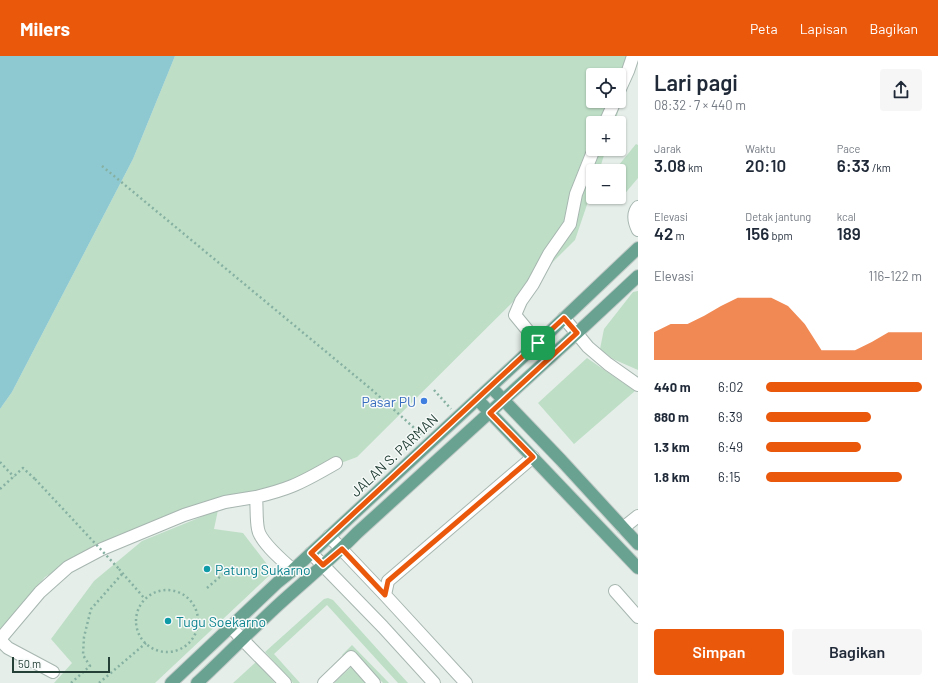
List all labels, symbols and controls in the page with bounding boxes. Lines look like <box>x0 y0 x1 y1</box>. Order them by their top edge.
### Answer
text: Milers <box>20 17 70 40</box>
text: Peta <box>750 20 778 37</box>
text: Lapisan <box>800 20 848 37</box>
text: Bagikan <box>870 20 918 37</box>
map controls <box>586 68 626 204</box>
button: locate <box>586 68 626 108</box>
text: Lari pagi <box>654 69 738 95</box>
button: share <box>880 69 922 111</box>
text: 08:32 · 7 × 440 m <box>654 97 746 113</box>
button: + <box>586 116 626 156</box>
text: Jarak <box>654 142 681 155</box>
text: Waktu <box>745 142 776 155</box>
text: Pace <box>837 142 860 155</box>
text: 3.08 <box>654 155 686 175</box>
text: 20:10 <box>745 155 786 175</box>
text: 6:33 <box>837 155 870 175</box>
text: km <box>686 161 703 174</box>
text: /km <box>870 161 891 174</box>
button: − <box>586 164 626 204</box>
text: Elevasi <box>654 210 688 223</box>
text: Detak jantung <box>745 210 811 223</box>
text: kcal <box>837 210 856 223</box>
text: 42 <box>654 223 673 243</box>
text: 156 <box>745 223 769 243</box>
text: 189 <box>837 223 861 243</box>
text: m <box>673 229 685 242</box>
text: bpm <box>769 229 793 242</box>
text: Elevasi <box>654 268 694 284</box>
text: 116–122 m <box>868 268 922 284</box>
pin <box>521 326 555 360</box>
icon: arrive <box>527 332 549 354</box>
text: 440 m <box>654 379 691 395</box>
text: 6:02 <box>718 379 743 395</box>
place label: Pasar PU <box>361 393 416 410</box>
marker: Pasar PU <box>419 396 429 406</box>
text: 880 m <box>654 409 689 425</box>
text: 6:39 <box>718 409 743 425</box>
street label: JALAN S. PARMAN <box>347 410 441 500</box>
text: 1.3 km <box>654 439 690 455</box>
text: 6:49 <box>718 439 743 455</box>
text: 1.8 km <box>654 469 690 485</box>
text: 6:15 <box>718 469 740 485</box>
place label: Patung Sukarno <box>215 561 311 578</box>
marker: Patung Sukarno <box>202 564 212 574</box>
place label: Tugu Soekarno <box>176 613 266 630</box>
marker: Tugu Soekarno <box>163 616 173 626</box>
button: Simpan <box>654 629 784 675</box>
button: Bagikan <box>792 629 922 675</box>
scale bar <box>12 655 110 674</box>
text: 50 m <box>18 657 41 670</box>

